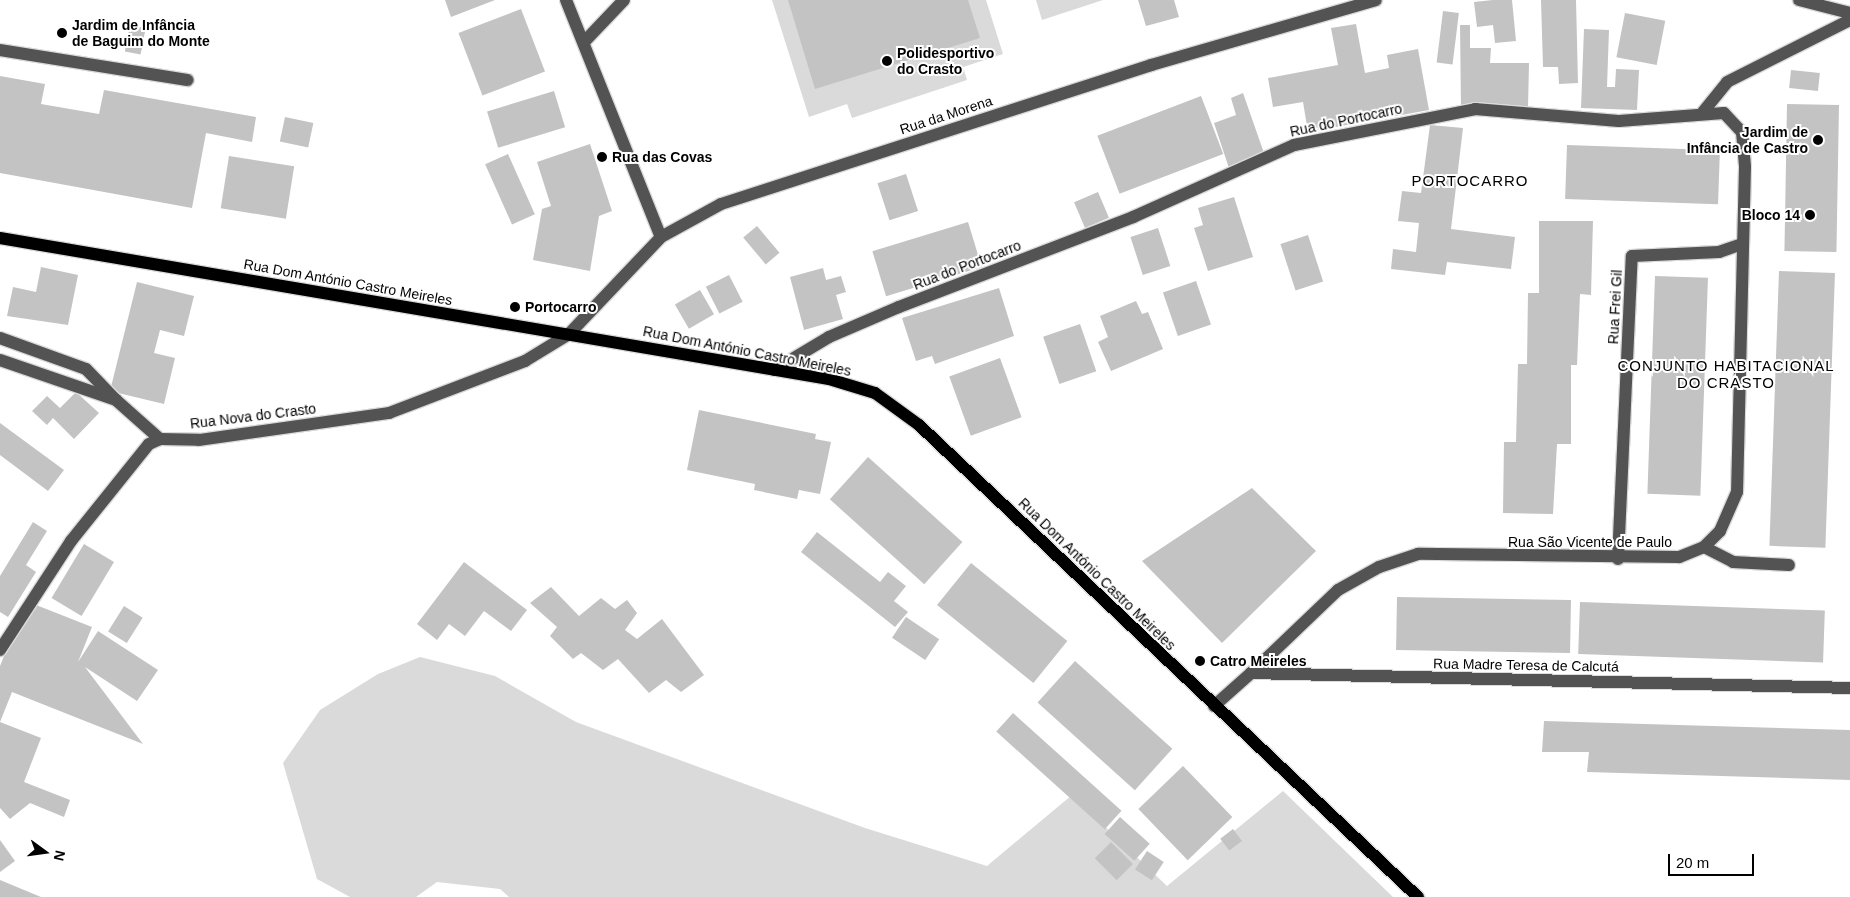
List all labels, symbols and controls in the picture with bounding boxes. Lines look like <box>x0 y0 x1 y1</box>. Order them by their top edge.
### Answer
place label: Jardim de Infância de Baguim do Monte <box>72 17 210 49</box>
marker: Jardim de Infância de Baguim do Monte <box>56 27 68 39</box>
place label: Polidesportivo do Crasto <box>897 45 994 78</box>
marker: Polidesportivo do Crasto <box>881 55 893 67</box>
street label: Rua da Morena <box>898 92 994 138</box>
street label: Rua do Portocarro <box>1288 100 1404 140</box>
place label: Jardim de Infância de Castro <box>1687 124 1808 156</box>
marker: Jardim de Infância de Castro <box>1812 134 1824 146</box>
place label: Rua das Covas <box>612 149 712 165</box>
marker: Rua das Covas <box>596 151 608 163</box>
district label: PORTOCARRO <box>1410 172 1530 190</box>
place label: Bloco 14 <box>1742 207 1800 223</box>
marker: Bloco 14 <box>1804 209 1816 221</box>
street label: Rua do Portocarro <box>911 237 1023 293</box>
street label: Rua Dom António Castro Meireles <box>242 255 454 309</box>
street label: Rua Frei Gil <box>1605 269 1625 345</box>
place label: Portocarro <box>525 299 597 315</box>
marker: Portocarro <box>509 301 521 313</box>
street label: Rua Dom António Castro Meireles <box>641 322 853 380</box>
district label: CONJUNTO HABITACIONAL DO CRASTO <box>1615 356 1837 391</box>
street label: Rua Nova do Crasto <box>189 400 317 432</box>
street label: Rua Dom António Castro Meireles <box>1015 494 1179 654</box>
street label: Rua São Vicente de Paulo <box>1508 534 1672 550</box>
place label: Catro Meireles <box>1210 653 1306 669</box>
marker: Catro Meireles <box>1194 655 1206 667</box>
street label: Rua Madre Teresa de Calcutá <box>1433 655 1619 675</box>
north arrow <box>20 827 70 877</box>
scale bar <box>1670 844 1756 876</box>
text: N <box>51 849 69 862</box>
text: 20 m <box>1676 854 1709 871</box>

